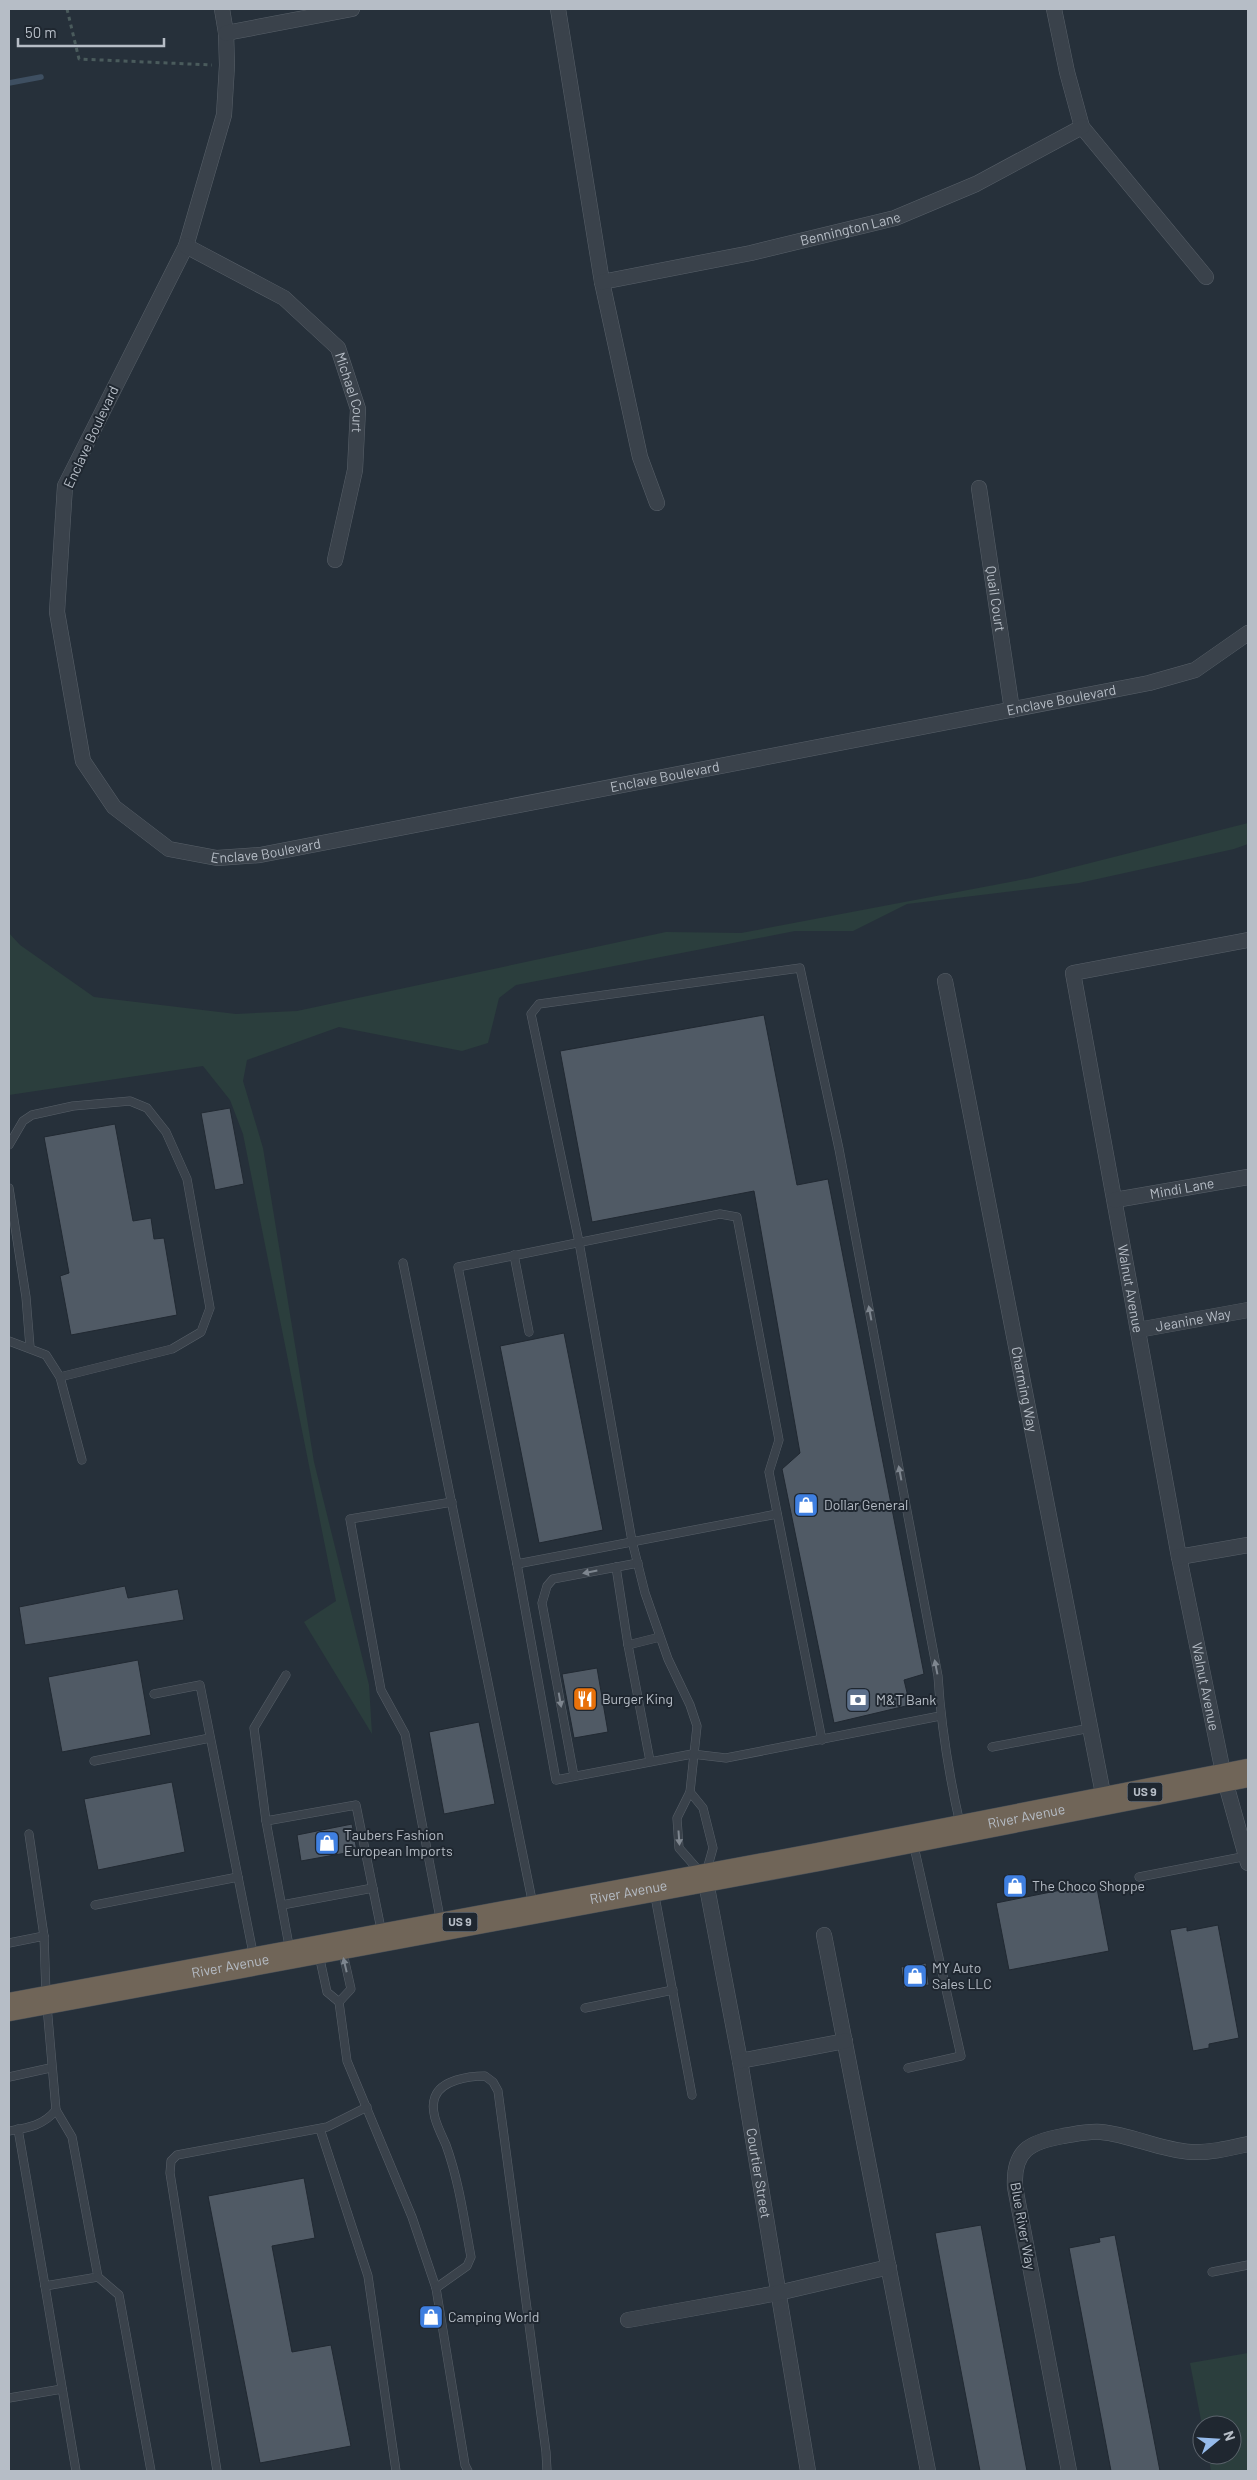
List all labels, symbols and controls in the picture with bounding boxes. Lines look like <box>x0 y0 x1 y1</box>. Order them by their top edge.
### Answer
scale bar <box>18 15 164 47</box>
text: 50 m <box>25 23 57 41</box>
street label: Bennington Lane <box>798 208 903 249</box>
street label: Michael Court <box>332 350 367 433</box>
street label: Enclave Boulevard <box>59 383 122 491</box>
street label: Quail Court <box>983 565 1009 633</box>
street label: Enclave Boulevard <box>1005 681 1117 718</box>
street label: Enclave Boulevard <box>609 757 721 795</box>
street label: Enclave Boulevard <box>209 834 322 866</box>
street label: Mindi Lane <box>1148 1174 1215 1202</box>
street label: Walnut Avenue <box>1114 1243 1147 1334</box>
street label: Jeanine Way <box>1154 1304 1233 1335</box>
one-way arrow <box>865 1305 873 1321</box>
street label: Charming Way <box>1008 1345 1042 1434</box>
one-way arrow <box>895 1465 903 1481</box>
shop icon: Dollar General <box>793 1492 819 1518</box>
place label: Dollar General <box>824 1496 908 1513</box>
one-way arrow <box>582 1568 597 1576</box>
street label: Walnut Avenue <box>1189 1641 1223 1732</box>
one-way arrow <box>932 1660 940 1675</box>
restaurant icon: Burger King <box>572 1686 598 1712</box>
bank icon: M&T Bank <box>845 1687 871 1713</box>
place label: Burger King <box>602 1690 673 1707</box>
place label: M&T Bank <box>876 1691 936 1708</box>
one-way arrow <box>557 1692 565 1708</box>
road number: US 9 <box>1128 1782 1162 1801</box>
street label: River Avenue <box>986 1800 1066 1832</box>
place label: Taubers Fashion European Imports <box>344 1826 453 1859</box>
shop icon: Taubers Fashion European Imports <box>314 1830 340 1856</box>
one-way arrow <box>675 1830 683 1846</box>
shop icon: The Choco Shoppe <box>1002 1873 1028 1899</box>
street label: River Avenue <box>588 1876 668 1907</box>
place label: The Choco Shoppe <box>1032 1877 1145 1894</box>
road number: US 9 <box>442 1912 478 1931</box>
street label: River Avenue <box>190 1950 270 1981</box>
one-way arrow <box>341 1957 349 1973</box>
place label: MY Auto Sales LLC <box>932 1959 992 1992</box>
shop icon: MY Auto Sales LLC <box>902 1963 928 1989</box>
street label: Courtier Street <box>743 2127 775 2220</box>
street label: Blue River Way <box>1007 2181 1040 2272</box>
shop icon: Camping World <box>418 2304 444 2330</box>
place label: Camping World <box>448 2308 539 2325</box>
north arrow <box>1192 2415 1242 2465</box>
text: N <box>1220 2429 1239 2443</box>

